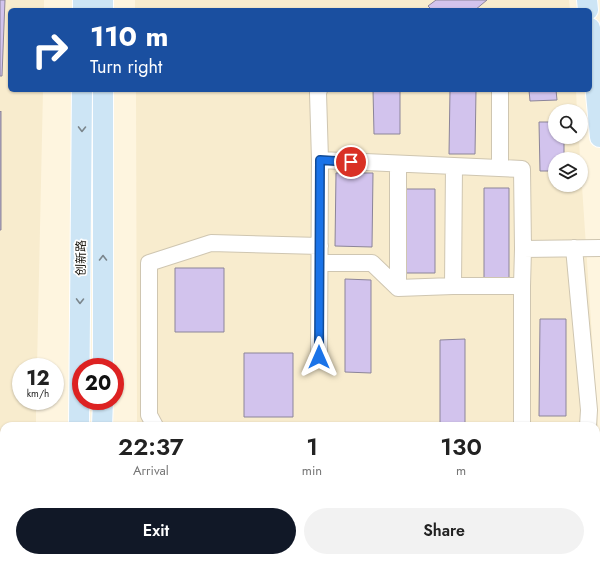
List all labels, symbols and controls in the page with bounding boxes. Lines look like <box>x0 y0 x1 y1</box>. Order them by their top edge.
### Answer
text: 110 m <box>90 16 168 57</box>
icon: right <box>24 24 76 76</box>
text: Turn right <box>90 54 162 80</box>
map controls <box>548 104 588 192</box>
button: search <box>548 104 588 144</box>
one-way arrow <box>78 126 86 132</box>
pin <box>334 145 368 179</box>
icon: arrive <box>340 151 362 173</box>
button: layers <box>548 152 588 192</box>
street label: 创新路 <box>72 240 90 276</box>
one-way arrow <box>99 255 107 261</box>
one-way arrow <box>76 298 84 304</box>
position arrow <box>298 336 340 378</box>
speed limit sign: 20 <box>72 358 124 410</box>
text: 12 <box>26 364 50 393</box>
text: km/h <box>27 386 49 401</box>
text: 22:37 <box>118 429 184 464</box>
text: 1 <box>306 429 318 464</box>
text: 130 <box>440 429 482 464</box>
text: Arrival <box>133 461 169 480</box>
text: min <box>302 461 322 480</box>
text: m <box>456 461 466 480</box>
button: Exit <box>16 508 296 554</box>
button: Share <box>304 508 584 554</box>

